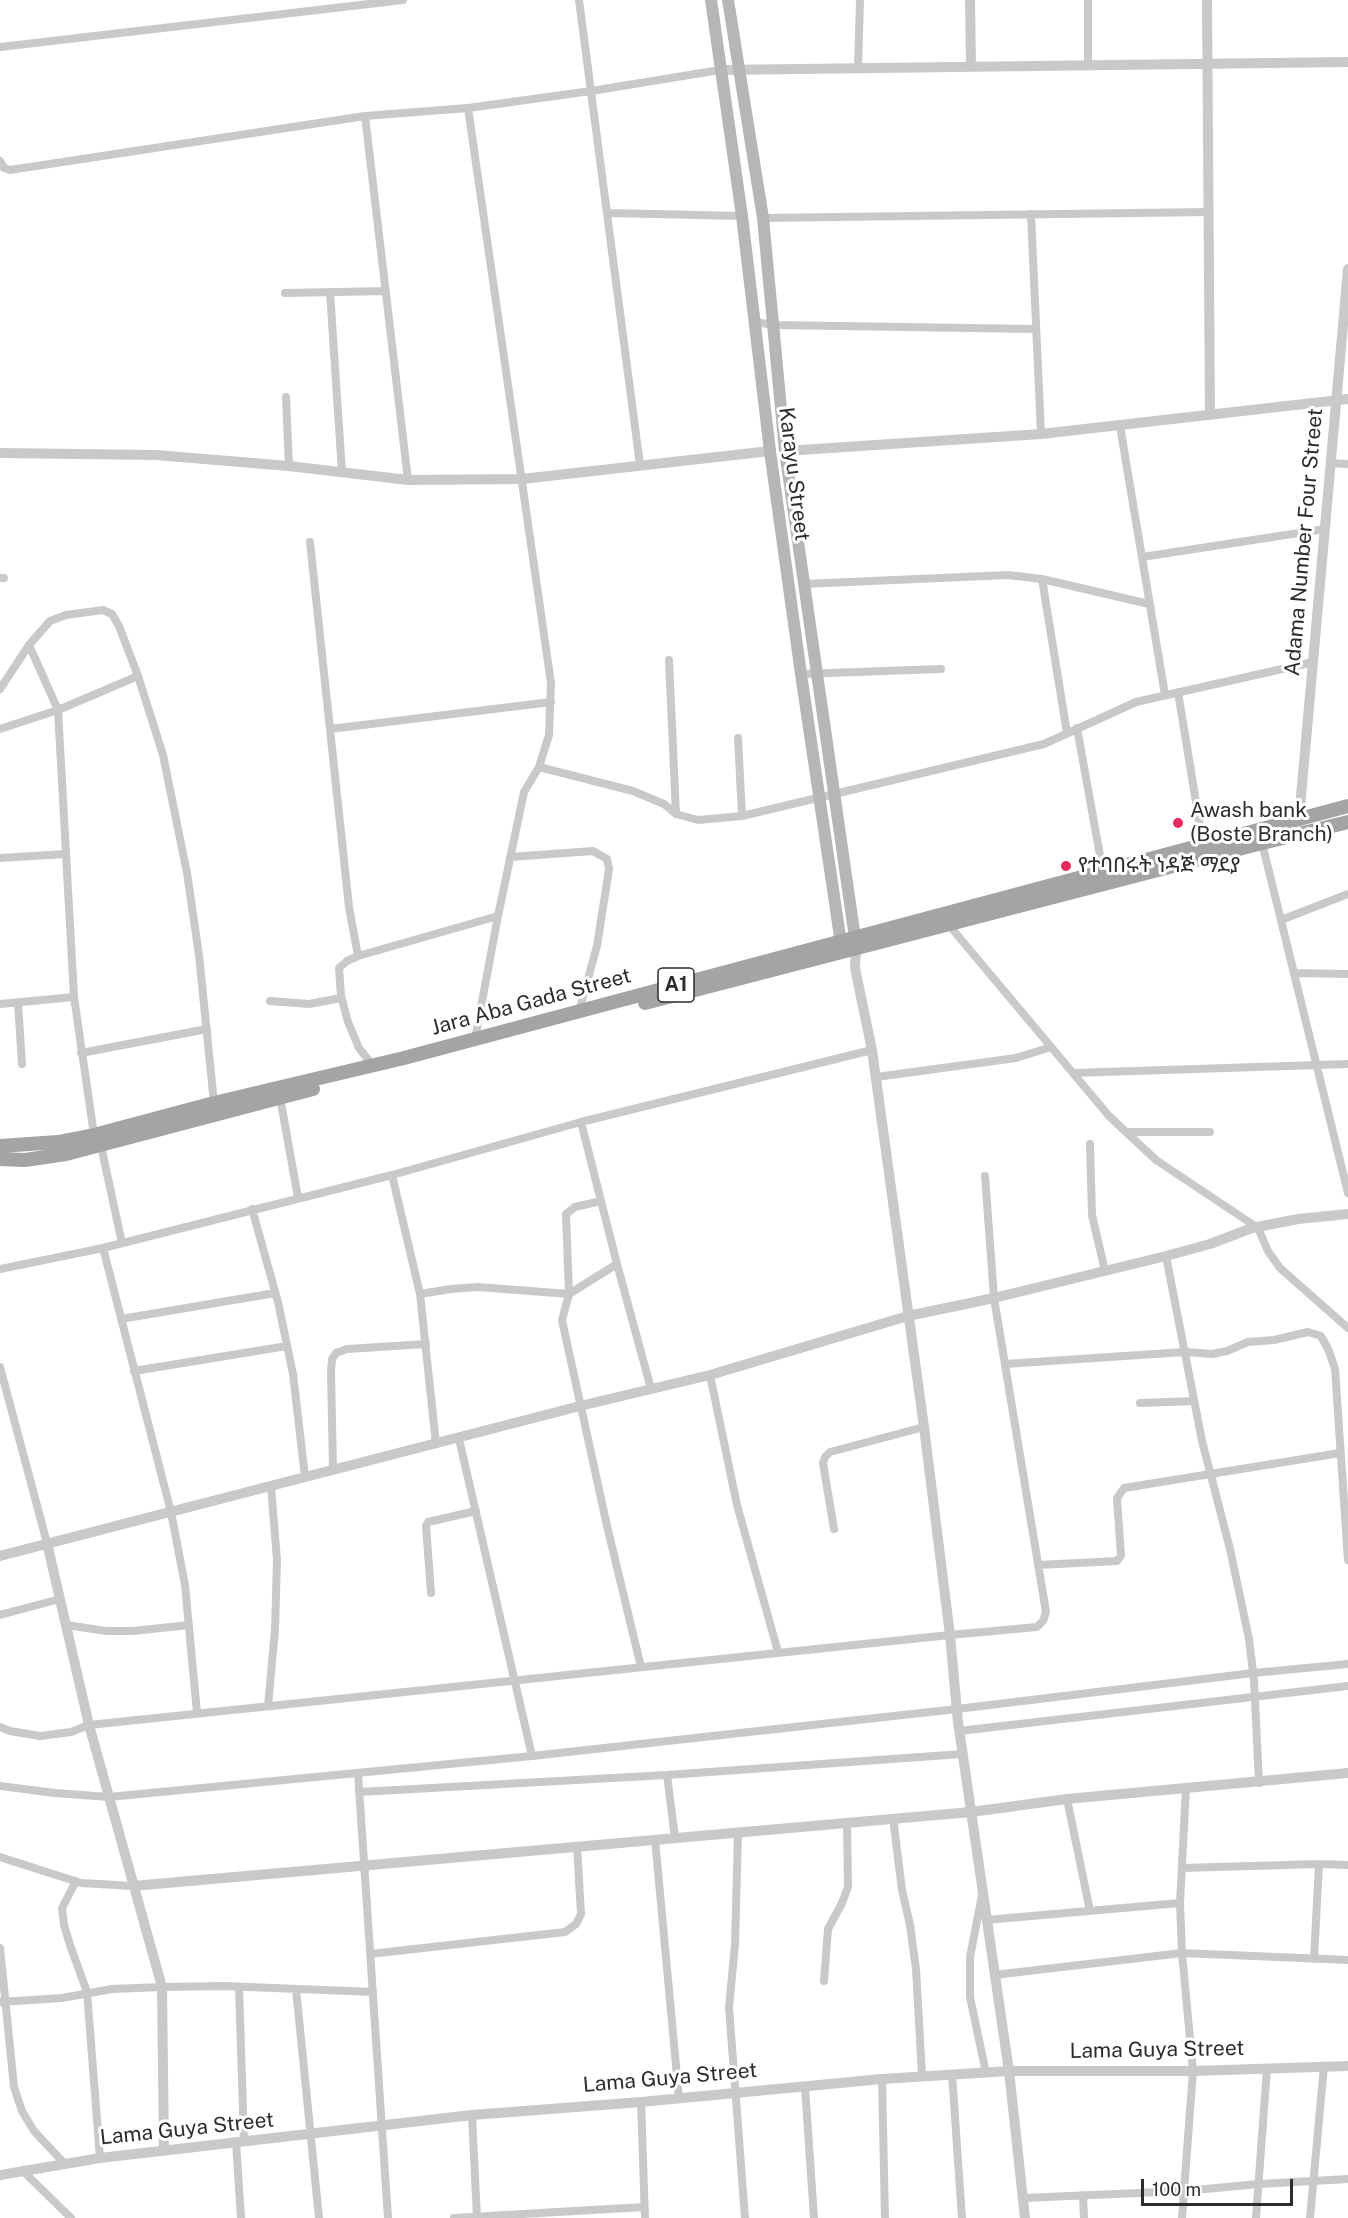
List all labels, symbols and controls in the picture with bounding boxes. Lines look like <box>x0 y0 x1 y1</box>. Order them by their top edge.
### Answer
street label: Karayu Street <box>773 406 815 542</box>
street label: Adama Number Four Street <box>1280 407 1328 677</box>
place label: Awash bank (Boste Branch) <box>1190 798 1333 848</box>
marker: Awash bank (Boste Branch) <box>1171 816 1185 830</box>
place label: የተባበሩት ነዳጅ ማደያ <box>1078 853 1240 879</box>
marker: የተባበሩት ነዳጅ ማደያ <box>1059 859 1073 873</box>
street label: Jara Aba Gada Street <box>428 963 634 1041</box>
road number: A1 <box>658 968 694 1002</box>
street label: Lama Guya Street <box>1069 2036 1245 2064</box>
street label: Lama Guya Street <box>582 2058 758 2098</box>
street label: Lama Guya Street <box>99 2107 275 2151</box>
scale bar <box>1144 2167 1296 2205</box>
text: 100 m <box>1152 2179 1201 2200</box>

